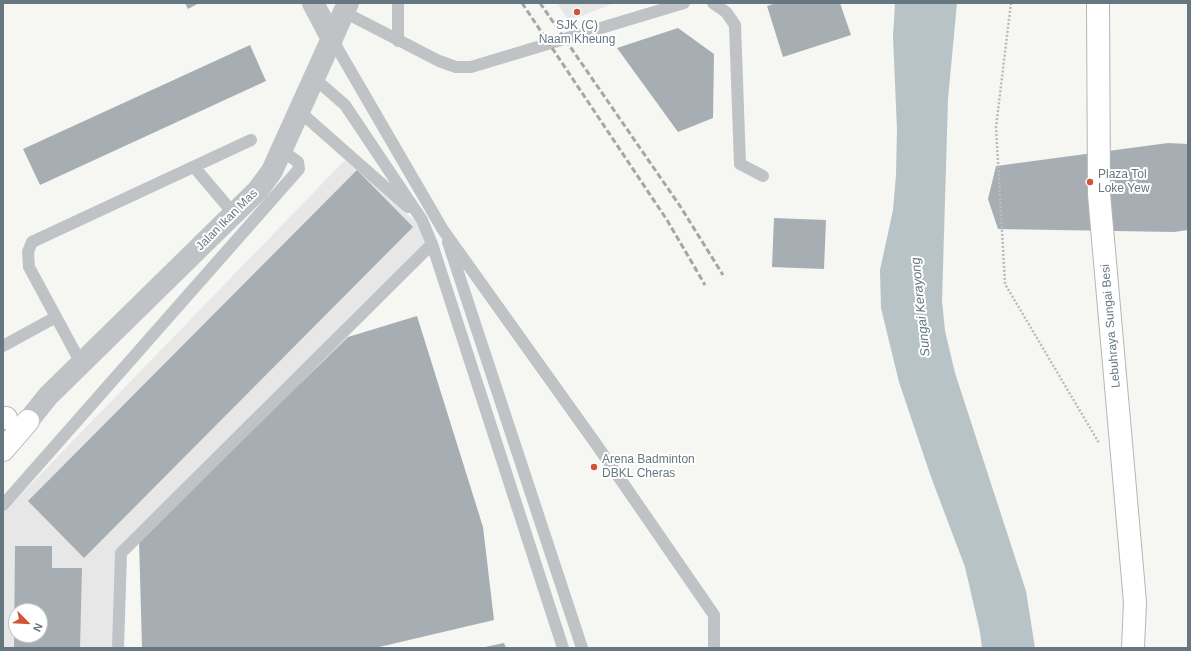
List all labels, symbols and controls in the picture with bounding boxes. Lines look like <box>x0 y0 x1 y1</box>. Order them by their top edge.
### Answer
marker: SJK (C) Naam Kheung <box>572 7 582 17</box>
place label: SJK (C) Naam Kheung <box>539 19 615 47</box>
place label: Plaza Tol Loke Yew <box>1098 168 1150 196</box>
marker: Plaza Tol Loke Yew <box>1085 177 1095 187</box>
street label: Jalan Ikan Mas <box>193 186 261 254</box>
water label: Sungai Kerayong <box>908 257 934 357</box>
street label: Lebuhraya Sungai Besi <box>1098 264 1124 388</box>
place label: Arena Badminton DBKL Cheras <box>602 453 695 481</box>
marker: Arena Badminton DBKL Cheras <box>589 462 599 472</box>
north arrow <box>8 603 48 643</box>
text: N <box>31 621 45 634</box>

